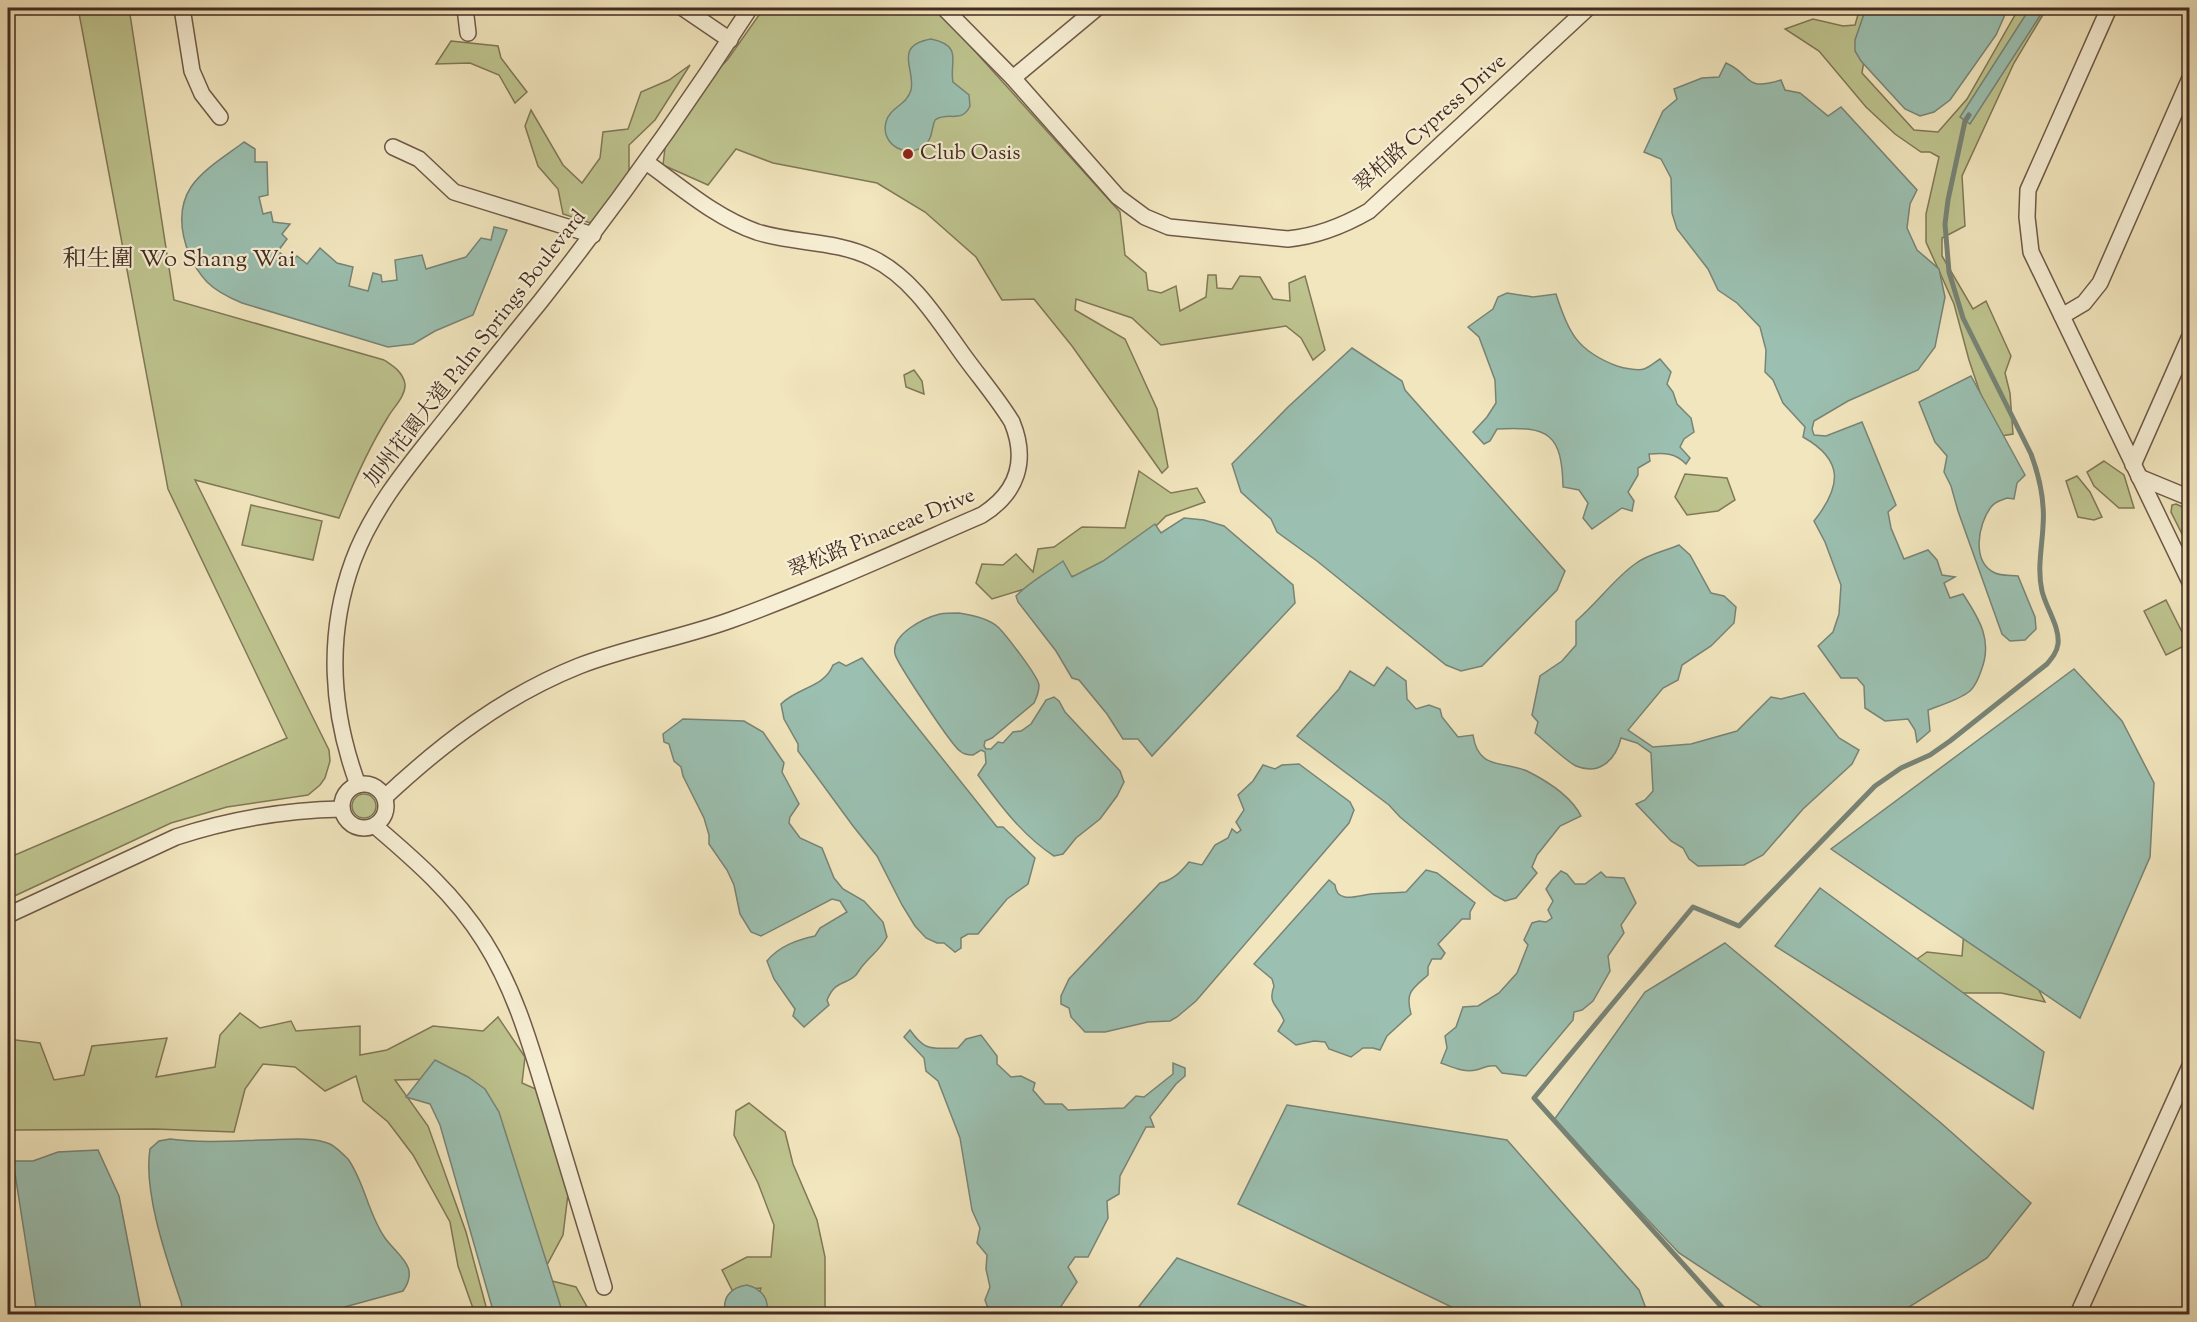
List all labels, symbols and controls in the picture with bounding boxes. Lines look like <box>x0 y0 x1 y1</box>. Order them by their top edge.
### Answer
street label: 翠柏路 Cypress Drive <box>1348 47 1514 201</box>
place label: Club Oasis <box>920 139 1021 169</box>
marker: Club Oasis <box>901 147 915 161</box>
street label: 加州花園大道 Palm Springs Boulevard <box>358 204 594 494</box>
district label: 和生圍 Wo Shang Wai <box>62 243 296 277</box>
street label: 翠松路 Pinaceae Drive <box>784 481 980 587</box>

